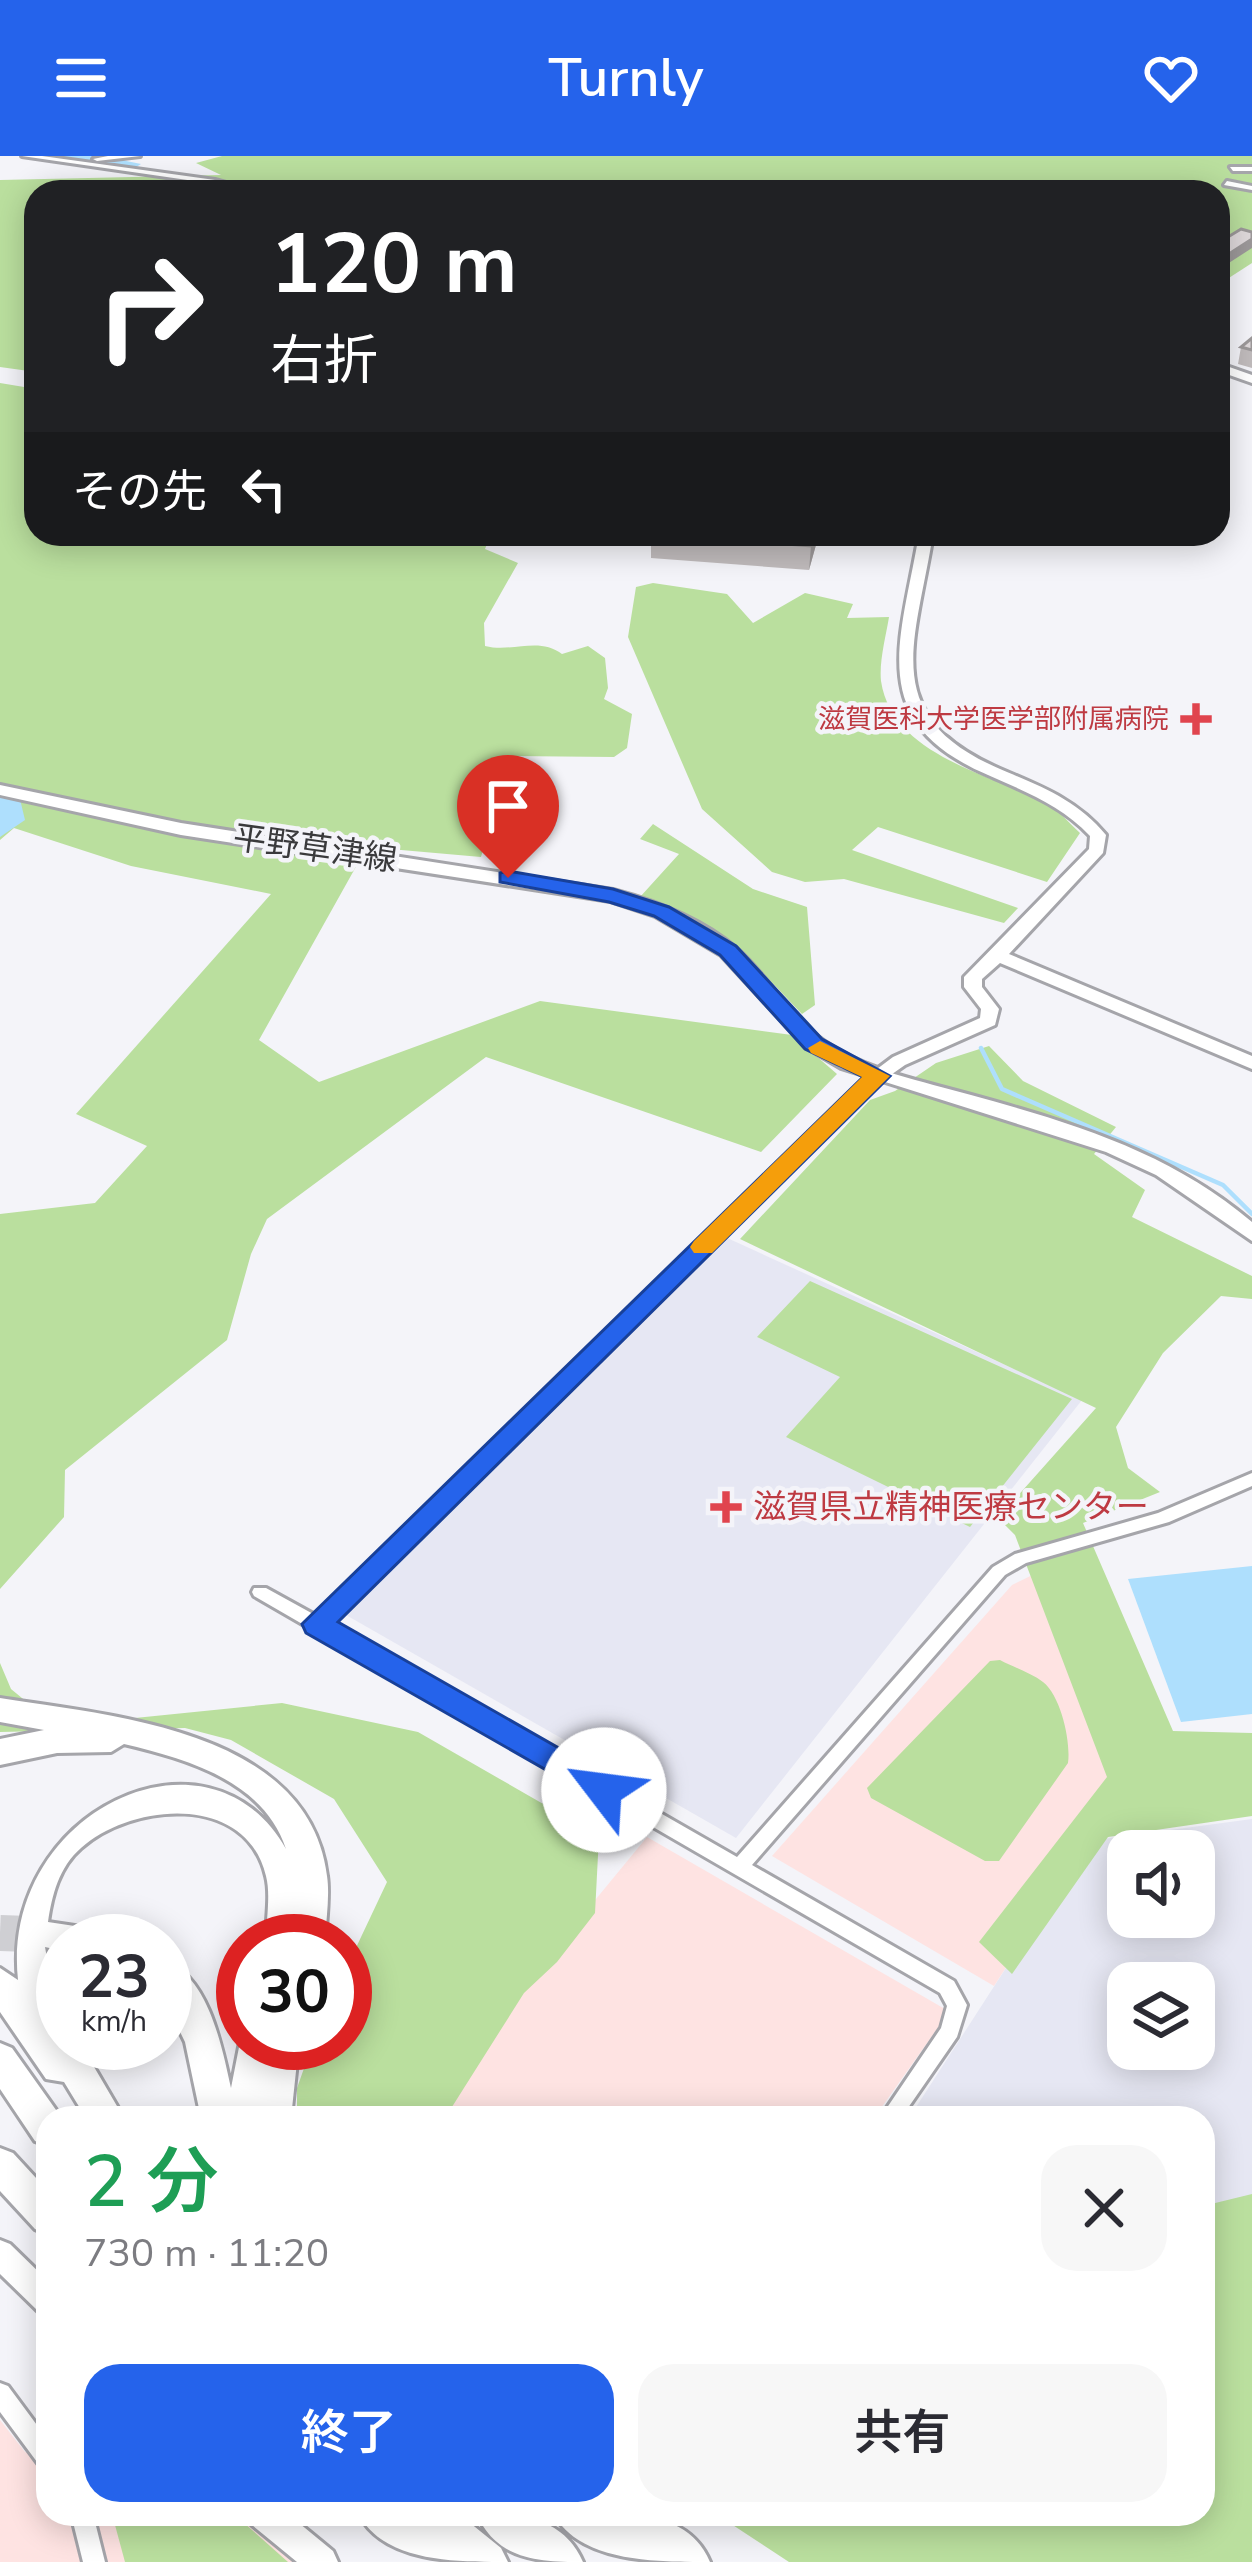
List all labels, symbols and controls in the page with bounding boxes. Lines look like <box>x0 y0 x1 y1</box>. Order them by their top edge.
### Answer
text: Turnly <box>549 41 703 115</box>
icon: menu <box>48 45 114 111</box>
icon: heart <box>1138 45 1204 111</box>
text: 120 m <box>270 207 518 322</box>
icon: right <box>72 228 228 384</box>
text: 右折 <box>270 324 378 398</box>
icon: left <box>231 456 297 522</box>
text: その先 <box>72 462 207 523</box>
place label: 滋賀医科大学医学部附属病院 <box>818 701 1169 738</box>
marker: 滋賀医科大学医学部附属病院 <box>1180 703 1212 735</box>
pin <box>457 755 559 878</box>
icon: arrive <box>475 773 541 839</box>
street label: 平野草津線 <box>230 815 400 883</box>
place label: 滋賀県立精神医療センター <box>753 1485 1149 1530</box>
marker: 滋賀県立精神医療センター <box>710 1491 742 1523</box>
position arrow <box>541 1727 667 1853</box>
map controls <box>1107 1830 1215 2070</box>
button: sound <box>1107 1830 1215 1938</box>
speed limit sign: 30 <box>216 1914 372 2070</box>
text: 23 <box>78 1936 150 2018</box>
button: layers <box>1107 1962 1215 2070</box>
text: km/h <box>81 2001 147 2042</box>
text: 2 分 <box>84 2133 218 2231</box>
button: close <box>1041 2145 1167 2271</box>
text: 730 m · 11:20 <box>84 2227 329 2280</box>
button: 終了 <box>84 2364 614 2502</box>
button: 共有 <box>638 2364 1167 2502</box>

